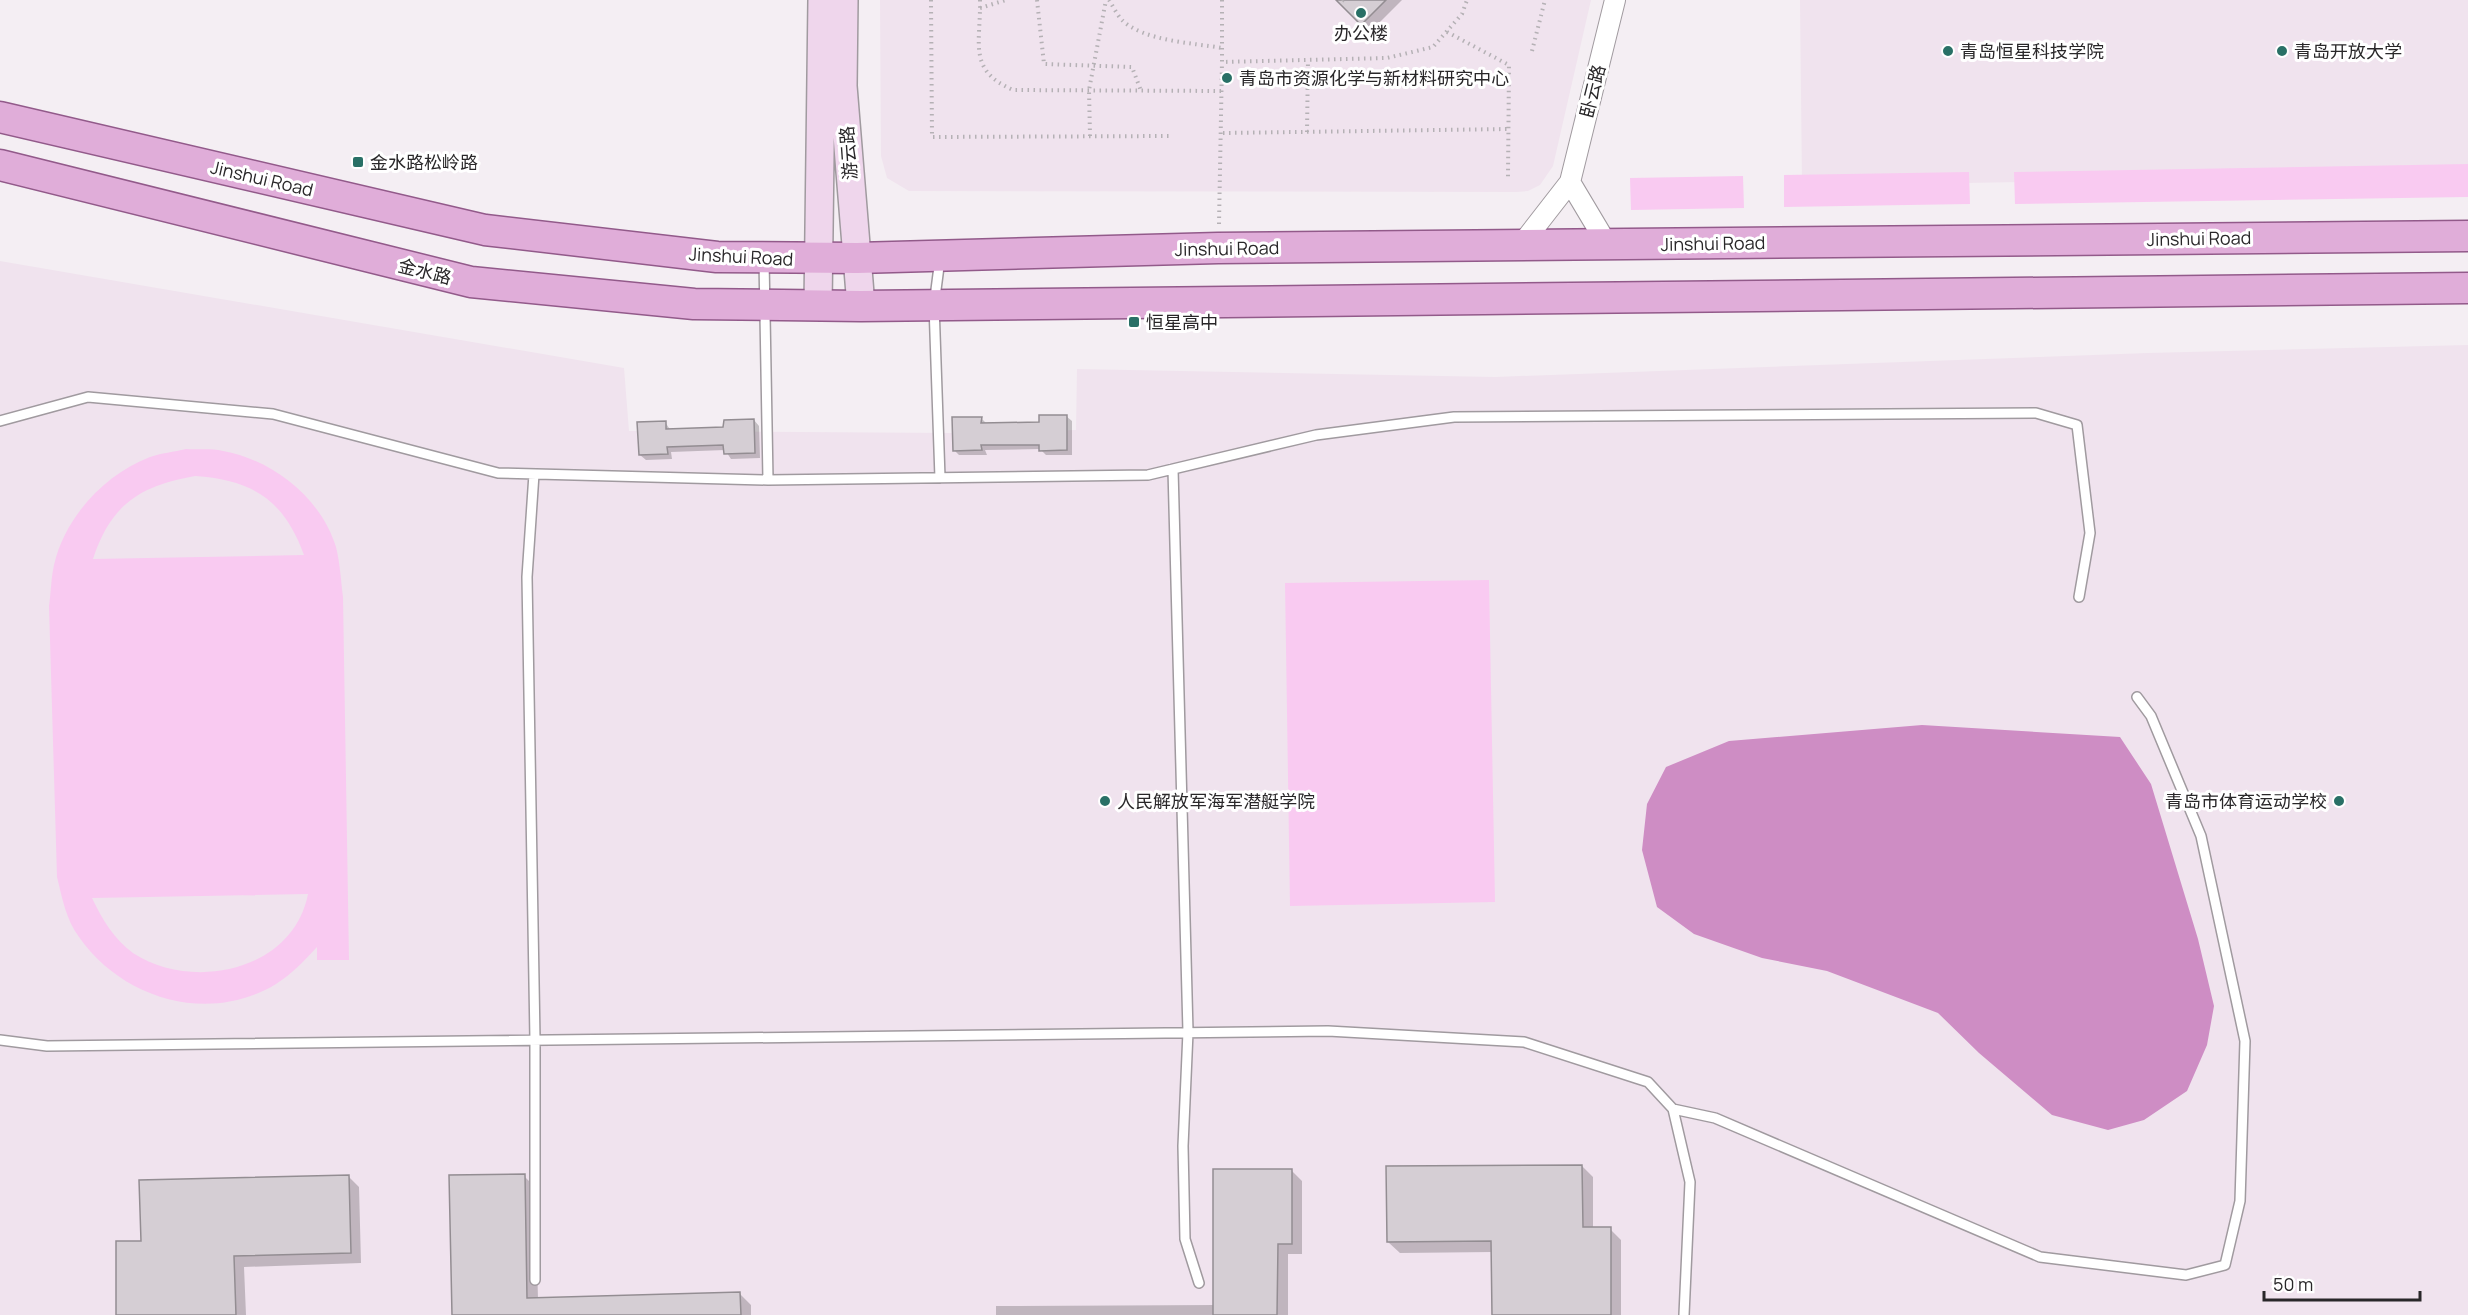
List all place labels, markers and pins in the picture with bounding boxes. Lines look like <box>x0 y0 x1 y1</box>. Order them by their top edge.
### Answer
marker: 办公楼 <box>1354 6 1368 20</box>
place label: 办公楼 <box>1334 21 1388 45</box>
place label: 青岛恒星科技学院 <box>1960 39 2104 63</box>
place label: 青岛开放大学 <box>2294 39 2402 63</box>
marker: 青岛恒星科技学院 <box>1941 44 1955 58</box>
marker: 青岛开放大学 <box>2275 44 2289 58</box>
place label: 青岛市资源化学与新材料研究中心 <box>1239 66 1509 90</box>
marker: 青岛市资源化学与新材料研究中心 <box>1220 71 1234 85</box>
place label: 金水路松岭路 <box>370 150 478 174</box>
marker: 金水路松岭路 <box>351 155 365 169</box>
place label: 恒星高中 <box>1146 310 1218 334</box>
marker: 恒星高中 <box>1127 315 1141 329</box>
place label: 人民解放军海军潜艇学院 <box>1117 789 1315 813</box>
place label: 青岛市体育运动学校 <box>2165 789 2327 813</box>
marker: 人民解放军海军潜艇学院 <box>1098 794 1112 808</box>
marker: 青岛市体育运动学校 <box>2332 794 2346 808</box>

